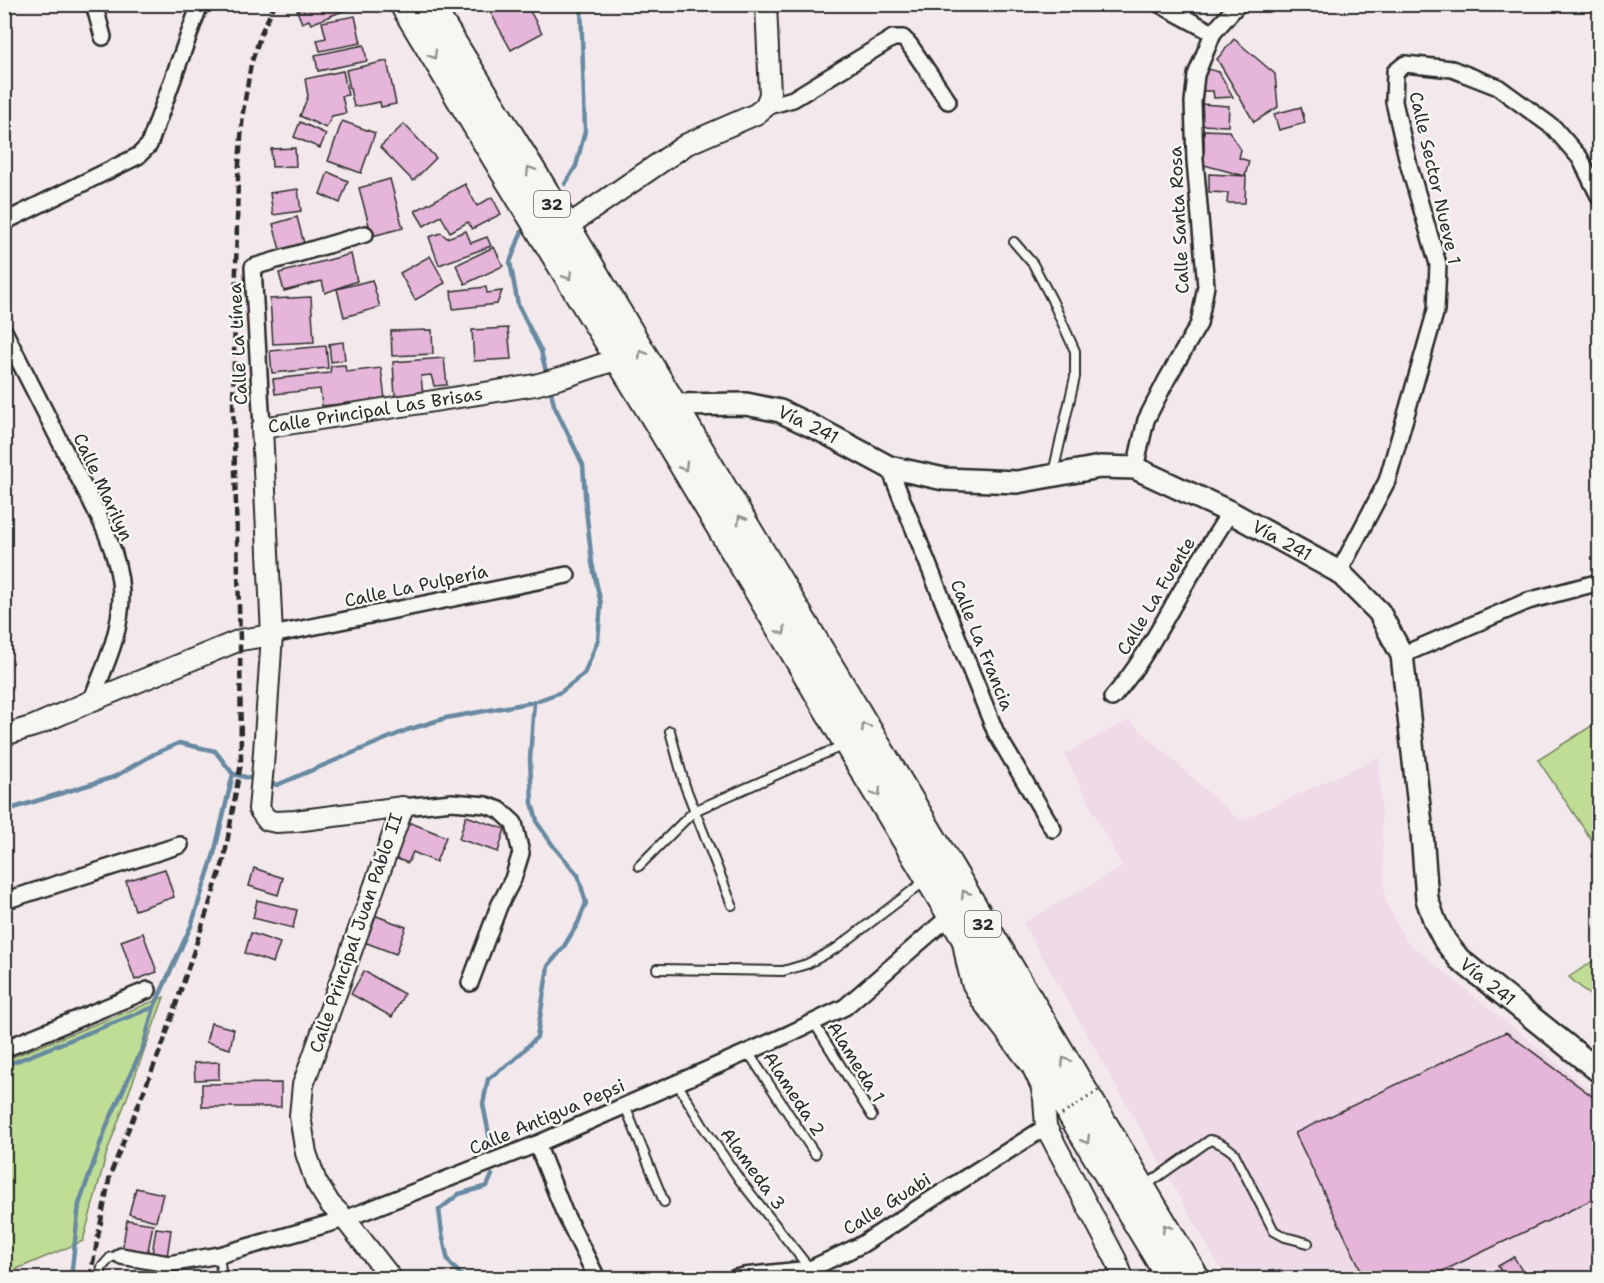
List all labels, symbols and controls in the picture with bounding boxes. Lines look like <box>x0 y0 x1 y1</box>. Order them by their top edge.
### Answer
one-way arrow <box>426 49 438 59</box>
street label: Calle Sector Nueve 1 <box>1403 89 1467 267</box>
street label: Calle Santa Rosa <box>1163 146 1195 294</box>
one-way arrow <box>526 166 538 176</box>
road number: 32 <box>534 191 570 217</box>
one-way arrow <box>560 270 572 280</box>
street label: Calle La Línea <box>223 282 253 406</box>
one-way arrow <box>638 350 650 360</box>
street label: Calle Principal Las Brisas <box>266 381 485 439</box>
street label: Vía 241 <box>774 400 843 450</box>
street label: Calle Marilyn <box>68 429 138 545</box>
one-way arrow <box>676 461 688 471</box>
street label: Vía 241 <box>1248 514 1316 567</box>
one-way arrow <box>737 515 748 525</box>
street label: Calle La Fuente <box>1111 532 1201 660</box>
street label: Calle La Pulpería <box>342 559 490 613</box>
street label: Calle La Francia <box>945 576 1019 714</box>
one-way arrow <box>774 625 786 636</box>
one-way arrow <box>861 723 872 733</box>
one-way arrow <box>870 787 881 798</box>
street label: Calle Principal Juan Pablo II <box>304 810 408 1056</box>
one-way arrow <box>961 890 973 900</box>
road number: 32 <box>965 911 1001 937</box>
street label: Vía 241 <box>1455 952 1520 1011</box>
street label: Alameda 1 <box>822 1017 890 1107</box>
street label: Alameda 2 <box>758 1047 830 1141</box>
one-way arrow <box>1061 1057 1073 1067</box>
street label: Calle Antigua Pepsi <box>466 1073 628 1161</box>
street label: Alameda 3 <box>715 1123 791 1215</box>
one-way arrow <box>1079 1134 1090 1144</box>
street label: Calle Guabi <box>838 1167 936 1241</box>
one-way arrow <box>1162 1224 1173 1235</box>

